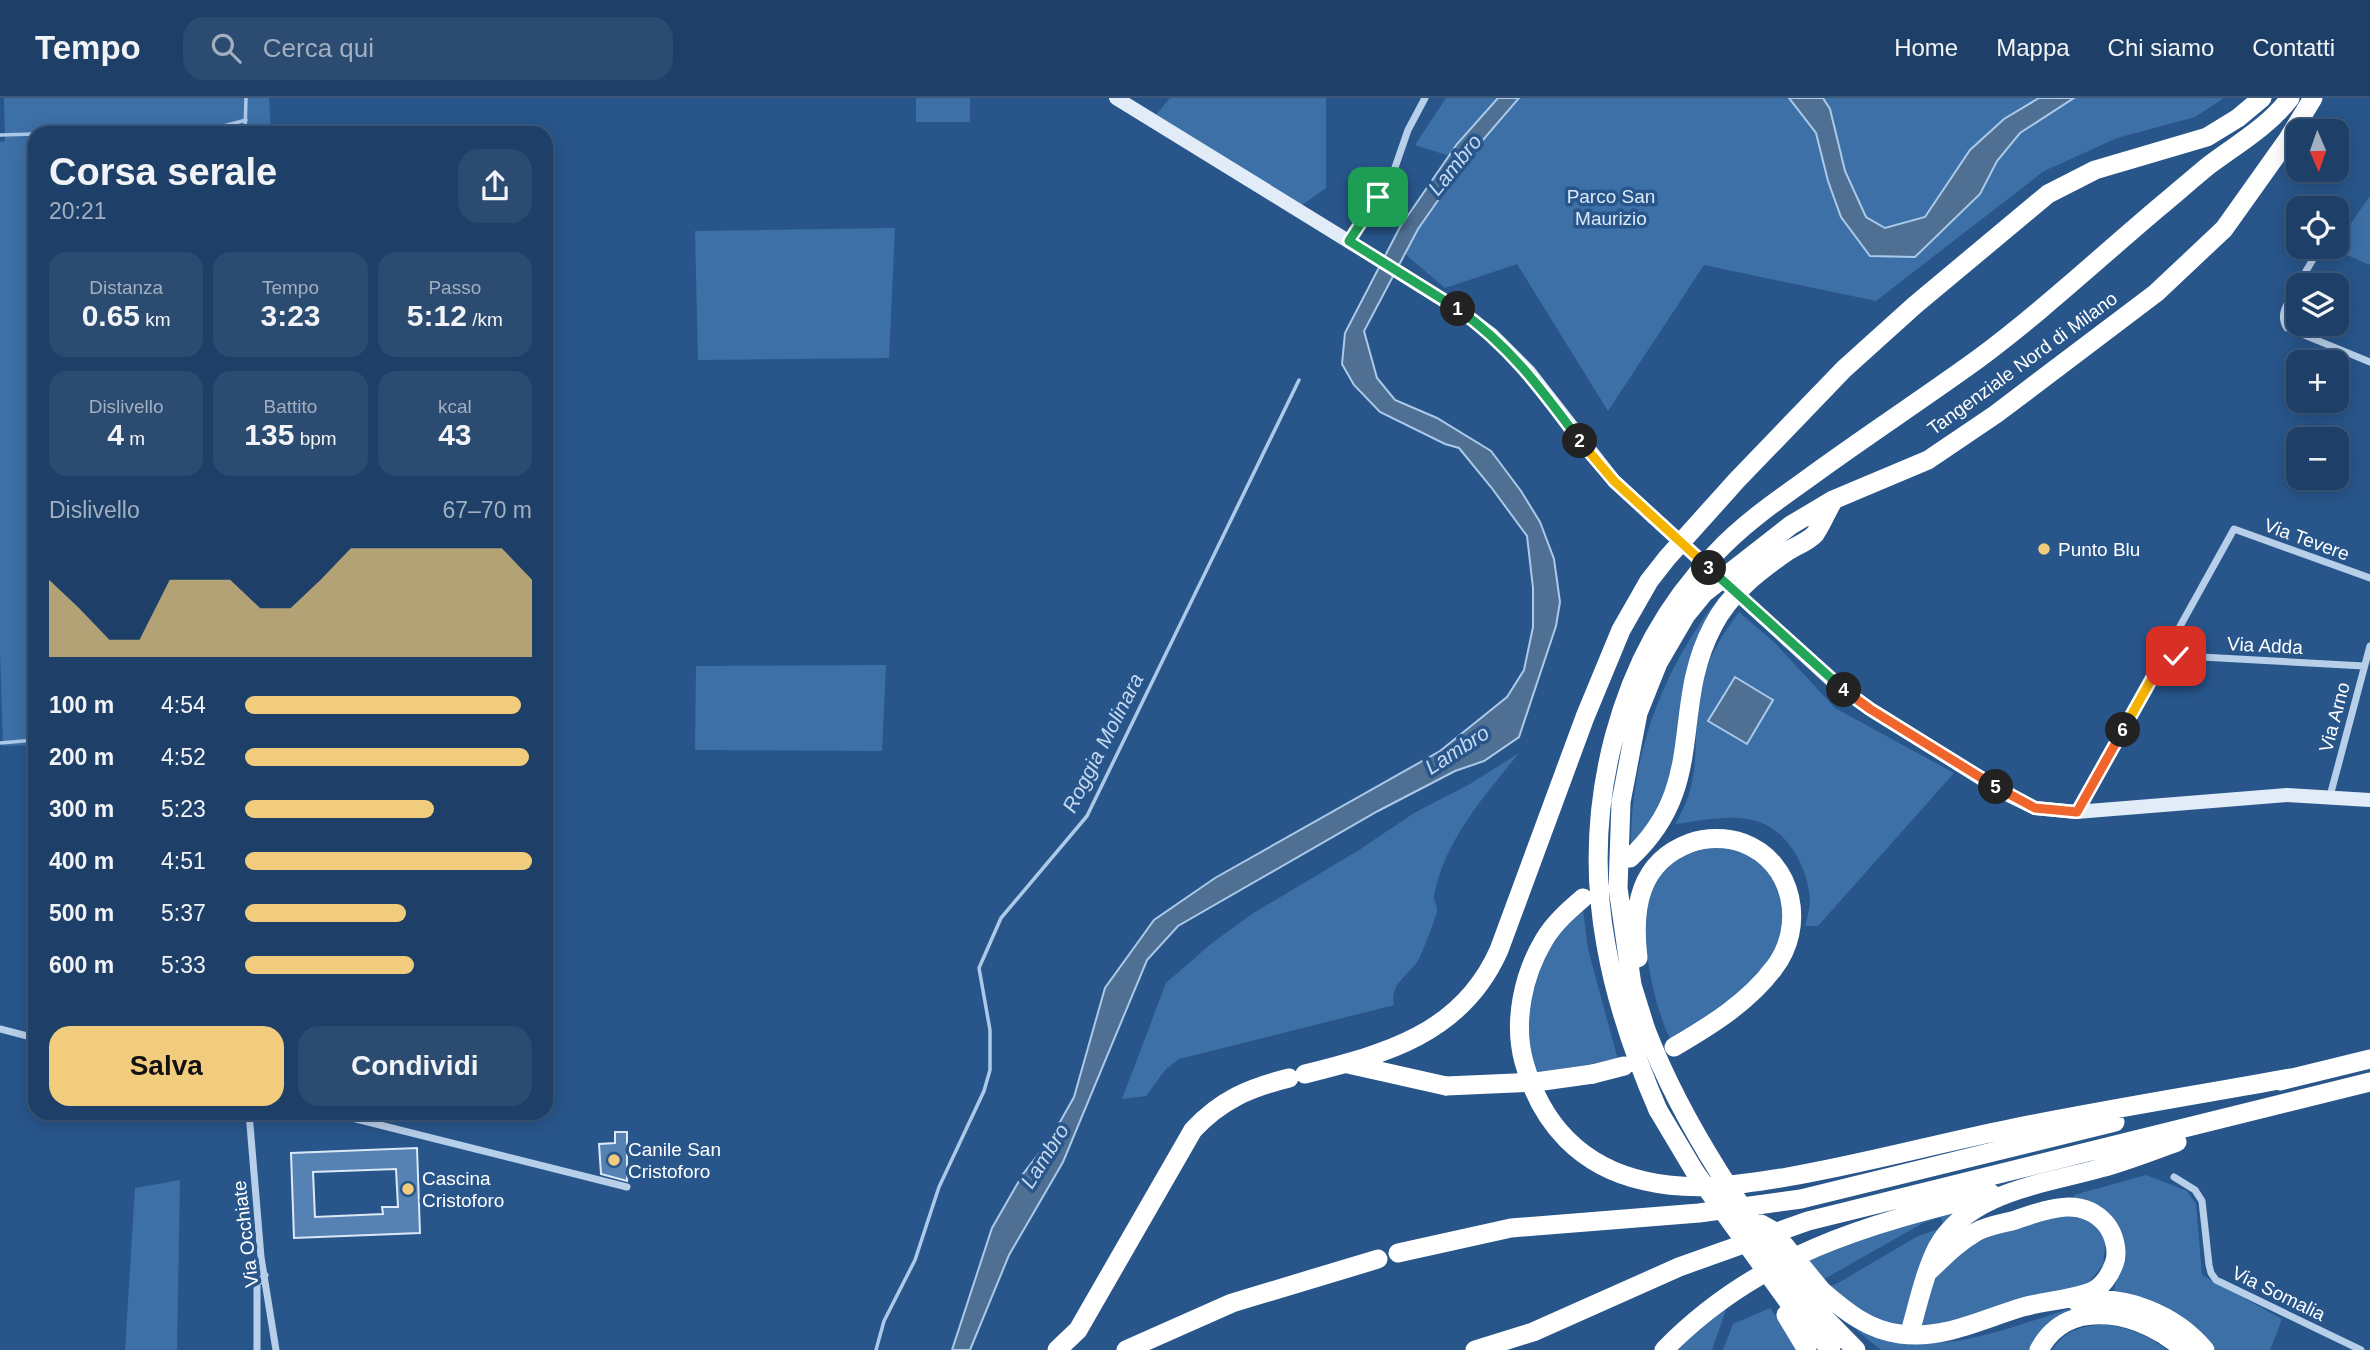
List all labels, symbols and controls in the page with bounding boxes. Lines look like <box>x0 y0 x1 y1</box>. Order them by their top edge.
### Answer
search box <box>183 17 673 80</box>
text: Tempo <box>35 29 141 66</box>
icon: search <box>207 29 245 67</box>
text: Cerca qui <box>263 33 374 63</box>
text: Home <box>1894 34 1958 61</box>
text: Mappa <box>1996 34 2070 61</box>
text: Chi siamo <box>2108 34 2214 61</box>
text: Contatti <box>2252 34 2335 61</box>
north arrow <box>2286 119 2348 182</box>
map controls <box>2286 119 2349 490</box>
water label: Lambro <box>1423 130 1486 200</box>
button: share <box>458 149 532 223</box>
text: Corsa serale <box>49 151 277 193</box>
pin <box>1348 167 1408 227</box>
icon: arrive <box>1359 178 1397 216</box>
park label: Parco San Maurizio <box>1567 186 1655 229</box>
button: locate <box>2286 196 2349 259</box>
text: 20:21 <box>49 198 107 224</box>
button: layers <box>2286 273 2349 336</box>
text: Distanza <box>89 277 163 298</box>
text: Tempo <box>262 277 319 298</box>
text: Passo <box>428 277 481 298</box>
street label: Tangenziale Nord di Milano <box>1923 288 2121 439</box>
pin: 1 <box>1440 292 1476 326</box>
text: 1 <box>1452 298 1463 319</box>
text: 0.65 <box>82 299 140 332</box>
text: 3:23 <box>260 299 321 332</box>
text: 5:12 <box>407 299 467 332</box>
text: km <box>140 309 171 330</box>
text: /km <box>467 309 503 330</box>
button: + <box>2286 350 2349 413</box>
text: Dislivello <box>89 396 164 417</box>
text: Battito <box>264 396 317 417</box>
text: kcal <box>438 396 472 417</box>
text: 4 <box>107 418 124 451</box>
text: 135 <box>244 418 294 451</box>
text: 43 <box>438 418 472 451</box>
pin: 2 <box>1562 424 1598 458</box>
button: − <box>2286 427 2349 490</box>
text: m <box>124 428 145 449</box>
text: bpm <box>294 428 337 449</box>
text: 2 <box>1574 430 1585 451</box>
text: Dislivello <box>49 497 140 523</box>
text: 67–70 m <box>442 497 532 523</box>
street label: Via Tevere <box>2261 514 2352 565</box>
place label: Punto Blu <box>2058 539 2140 560</box>
marker: Punto Blu <box>2036 541 2052 557</box>
pin: 3 <box>1692 550 1726 586</box>
text: 3 <box>1703 557 1714 578</box>
pin <box>2146 626 2206 686</box>
street label: Via Adda <box>2227 633 2304 658</box>
icon: check <box>2157 637 2195 675</box>
water label: Roggia Molinara <box>1058 669 1148 816</box>
pin: 4 <box>1826 672 1862 708</box>
text: 4 <box>1838 679 1849 700</box>
street label: Via Arno <box>2315 680 2354 754</box>
text: 100 m <box>49 692 114 718</box>
text: 4:54 <box>161 692 206 718</box>
pin: 6 <box>2106 712 2140 748</box>
text: 6 <box>2117 719 2128 740</box>
water label: Lambro <box>1421 720 1493 779</box>
text: 200 m <box>49 744 114 770</box>
text: 4:52 <box>161 744 206 770</box>
pin: 5 <box>1979 770 2014 804</box>
text: 5 <box>1990 776 2001 797</box>
text: 300 m <box>49 796 114 822</box>
text: 5:23 <box>161 796 206 822</box>
text: 400 m <box>49 848 114 874</box>
text: 4:51 <box>161 848 206 874</box>
text: 500 m <box>49 900 114 926</box>
text: 5:37 <box>161 900 206 926</box>
text: 600 m <box>49 952 114 978</box>
text: 5:33 <box>161 952 206 978</box>
button: Salva <box>49 1026 284 1106</box>
button: Condividi <box>298 1026 532 1106</box>
water label: Lambro <box>1016 1119 1073 1192</box>
place label: Canile San Cristoforo <box>628 1139 721 1182</box>
marker: Canile San Cristoforo <box>606 1152 622 1168</box>
place label: Cascina Cristoforo <box>422 1168 504 1211</box>
street label: Via Occhiate <box>229 1179 262 1289</box>
marker: Cascina Cristoforo <box>400 1181 416 1197</box>
street label: Via Somalia <box>2229 1262 2329 1325</box>

